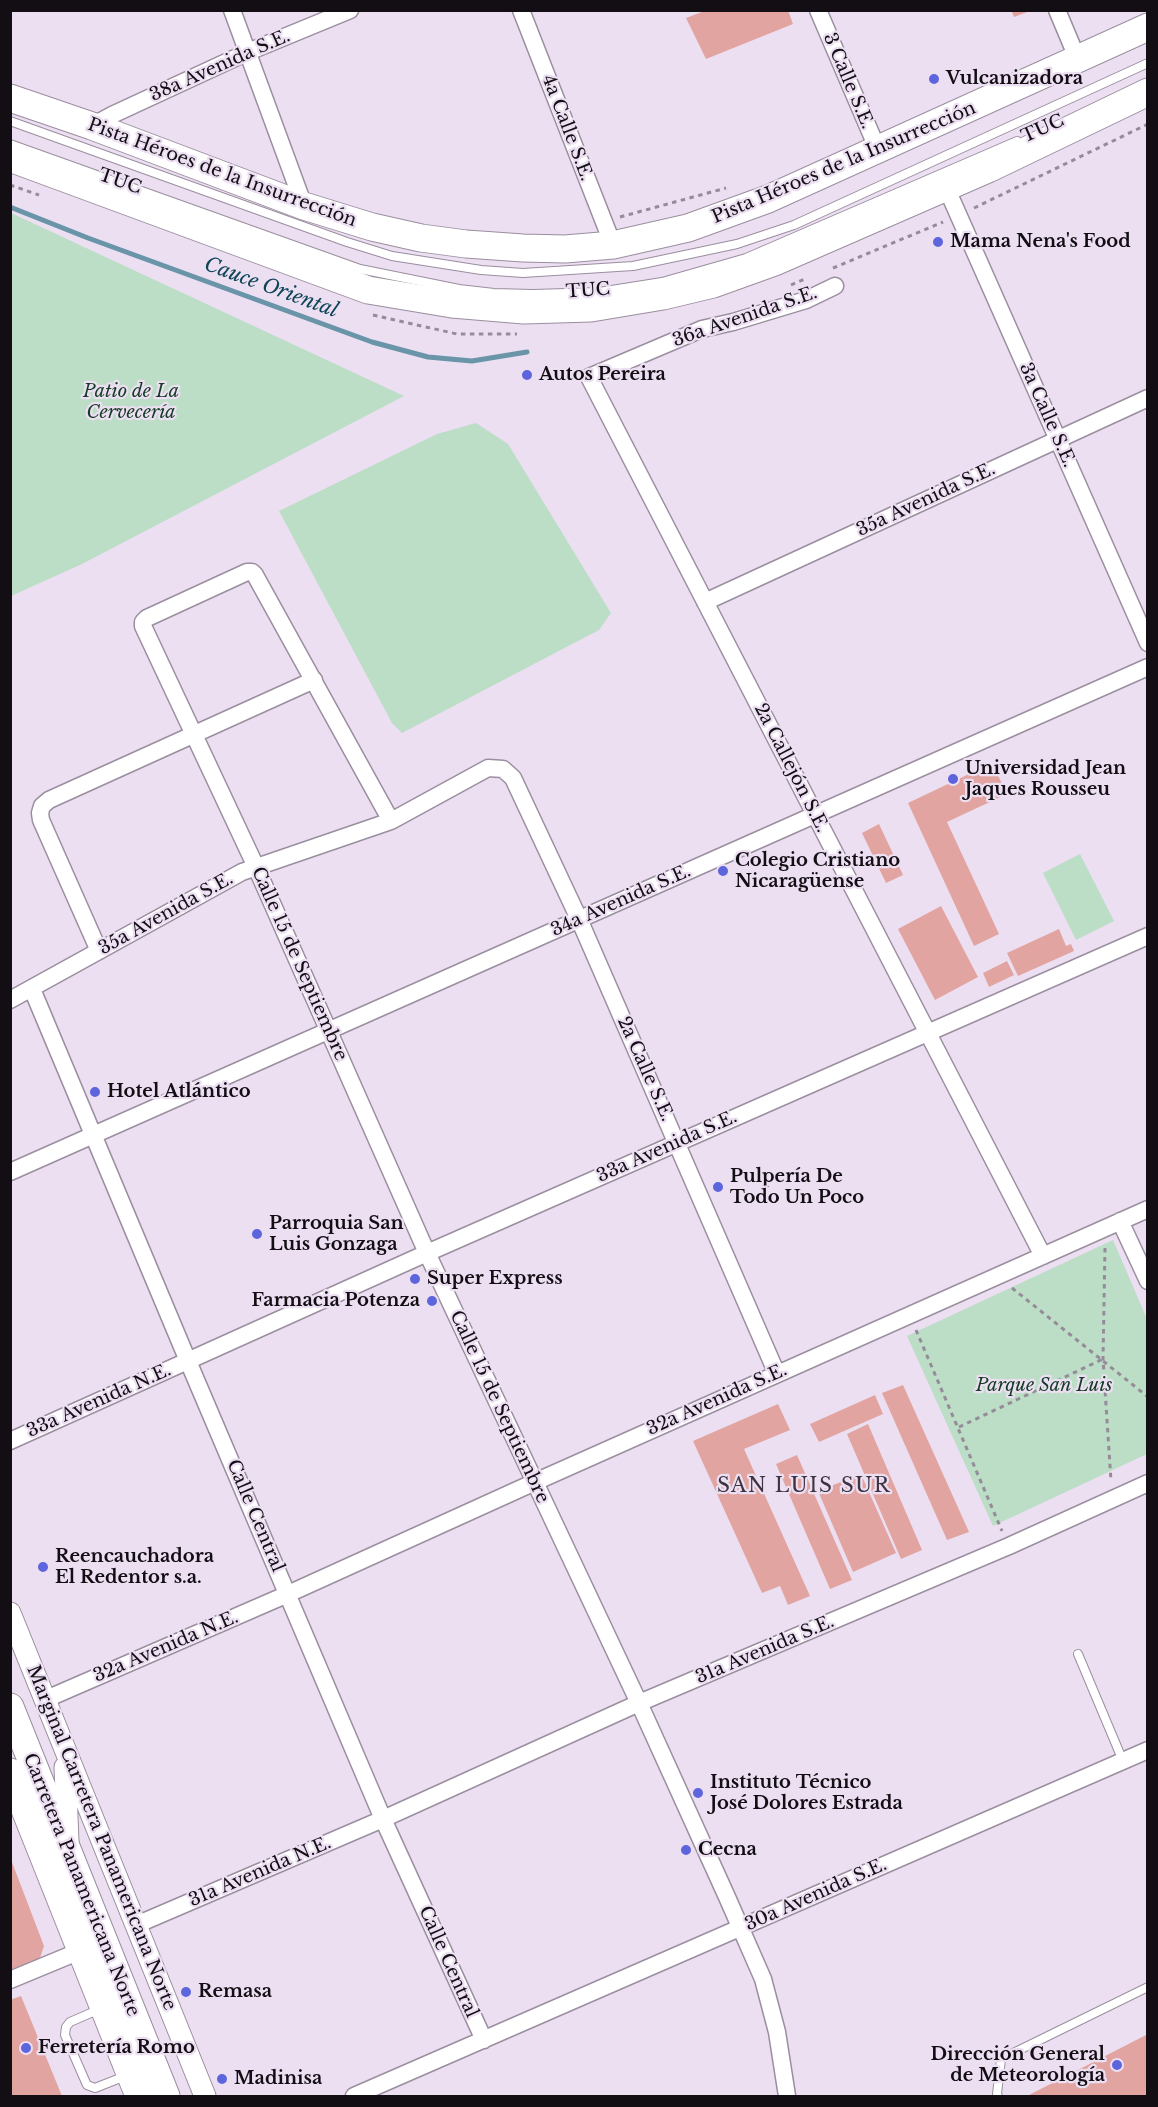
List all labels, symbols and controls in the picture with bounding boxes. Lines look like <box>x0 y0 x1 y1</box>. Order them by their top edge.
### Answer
street label: 38a Avenida S.E. <box>147 25 293 107</box>
street label: 3 Calle S.E. <box>818 30 878 132</box>
place label: Vulcanizadora <box>946 68 1083 90</box>
street label: 4a Calle S.E. <box>537 72 597 184</box>
marker: Vulcanizadora <box>927 72 941 86</box>
street label: Pista Héroes de la Insurrección <box>709 97 979 229</box>
street label: TUC <box>1018 110 1068 148</box>
street label: Pista Héroes de la Insurrección <box>85 114 359 232</box>
street label: TUC <box>96 165 144 199</box>
place label: Mama Nena's Food <box>950 231 1131 253</box>
marker: Mama Nena's Food <box>931 235 945 249</box>
water label: Cauce Oriental <box>201 253 341 323</box>
street label: TUC <box>565 279 611 303</box>
street label: 36a Avenida S.E. <box>670 282 820 352</box>
street label: 3a Calle S.E. <box>1014 359 1080 471</box>
place label: Autos Pereira <box>539 364 666 386</box>
marker: Autos Pereira <box>520 368 534 382</box>
park label: Patio de La Cervecería <box>83 381 179 424</box>
street label: 35a Avenida S.E. <box>853 458 999 542</box>
street label: 2a Callejón S.E. <box>749 700 833 836</box>
place label: Universidad Jean Jaques Rousseu <box>965 758 1126 800</box>
marker: Universidad Jean Jaques Rousseu <box>946 772 960 786</box>
place label: Colegio Cristiano Nicaragüense <box>735 850 900 892</box>
street label: 34a Avenida S.E. <box>548 861 694 941</box>
street label: Calle 15 de Septiembre <box>246 864 352 1064</box>
marker: Colegio Cristiano Nicaragüense <box>716 864 730 878</box>
street label: 35a Avenida S.E. <box>95 868 237 960</box>
street label: 2a Calle S.E. <box>612 1013 678 1125</box>
place label: Hotel Atlántico <box>107 1081 251 1103</box>
marker: Hotel Atlántico <box>88 1085 102 1099</box>
street label: 33a Avenida S.E. <box>594 1106 740 1188</box>
place label: Pulpería De Todo Un Poco <box>730 1166 864 1208</box>
marker: Pulpería De Todo Un Poco <box>711 1180 725 1194</box>
place label: Parroquia San Luis Gonzaga <box>269 1213 404 1256</box>
marker: Parroquia San Luis Gonzaga <box>250 1227 264 1241</box>
place label: Super Express <box>427 1268 563 1290</box>
marker: Super Express <box>408 1272 422 1286</box>
place label: Farmacia Potenza <box>251 1290 420 1312</box>
marker: Farmacia Potenza <box>425 1294 439 1308</box>
street label: Calle 15 de Septiembre <box>445 1307 553 1507</box>
street label: 32a Avenida S.E. <box>644 1359 790 1441</box>
street label: 33a Avenida N.E. <box>24 1360 174 1442</box>
park label: Parque San Luis <box>976 1375 1112 1397</box>
street label: Calle Central <box>222 1457 288 1575</box>
district label: SAN LUIS SUR <box>717 1474 891 1498</box>
place label: Reencauchadora El Redentor s.a. <box>55 1546 214 1588</box>
marker: Reencauchadora El Redentor s.a. <box>36 1560 50 1574</box>
street label: 32a Avenida N.E. <box>90 1607 242 1687</box>
street label: 31a Avenida S.E. <box>693 1611 837 1689</box>
street label: Marginal Carretera Panamericana Norte <box>22 1662 180 2014</box>
street label: Carretera Panamericana Norte <box>18 1750 144 2020</box>
place label: Instituto Técnico José Dolores Estrada <box>710 1772 903 1814</box>
marker: Instituto Técnico José Dolores Estrada <box>691 1786 705 1800</box>
street label: 31a Avenida N.E. <box>186 1832 334 1912</box>
place label: Cecna <box>698 1839 757 1861</box>
marker: Cecna <box>679 1843 693 1857</box>
street label: 30a Avenida S.E. <box>742 1854 890 1936</box>
street label: Calle Central <box>414 1903 482 2021</box>
place label: Remasa <box>198 1981 272 2003</box>
marker: Remasa <box>179 1985 193 1999</box>
place label: Ferretería Romo <box>38 2037 195 2059</box>
marker: Ferretería Romo <box>19 2041 33 2055</box>
place label: Dirección General de Meteorología <box>930 2044 1105 2086</box>
marker: Dirección General de Meteorología <box>1110 2058 1124 2072</box>
place label: Madinisa <box>234 2068 322 2090</box>
marker: Madinisa <box>215 2072 229 2086</box>

